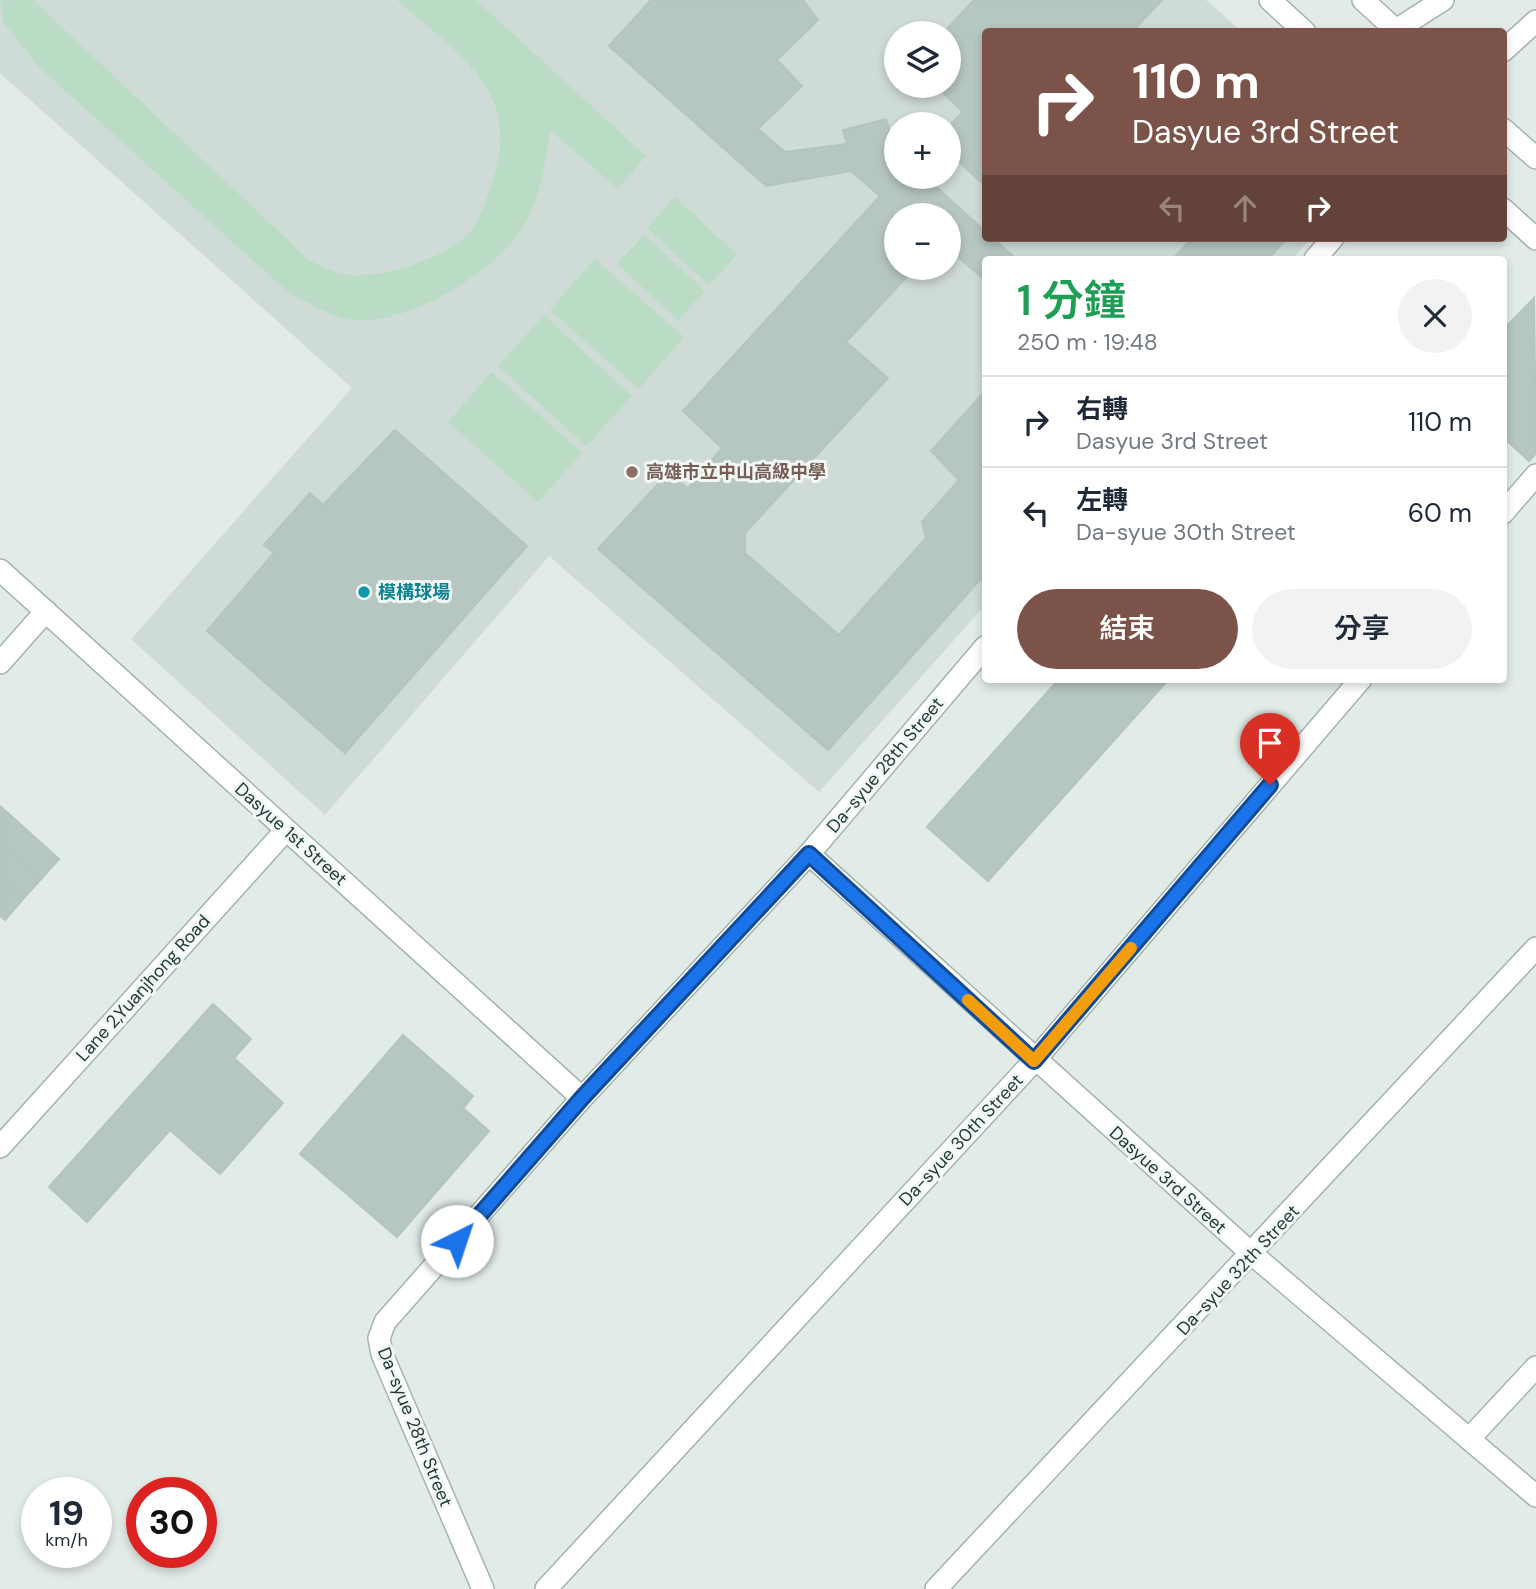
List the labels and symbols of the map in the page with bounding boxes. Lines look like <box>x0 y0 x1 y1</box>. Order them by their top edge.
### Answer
place label: 高雄市立中山高級中學 <box>646 460 826 484</box>
marker: 高雄市立中山高級中學 <box>624 464 640 480</box>
place label: 模構球場 <box>378 580 450 604</box>
marker: 模構球場 <box>356 584 372 600</box>
street label: Da-syue 28th Street <box>821 692 949 838</box>
pin <box>1240 713 1300 785</box>
street label: Dasyue 1st Street <box>230 777 352 891</box>
street label: Lane 2,Yuanjhong Road <box>71 909 215 1067</box>
street label: Da-syue 30th Street <box>894 1069 1028 1211</box>
street label: Dasyue 3rd Street <box>1104 1121 1232 1239</box>
street label: Da-syue 32th Street <box>1171 1200 1305 1340</box>
position arrow <box>420 1204 494 1278</box>
street label: Da-syue 28th Street <box>372 1344 458 1510</box>
speed limit sign: 30 <box>126 1477 217 1568</box>

